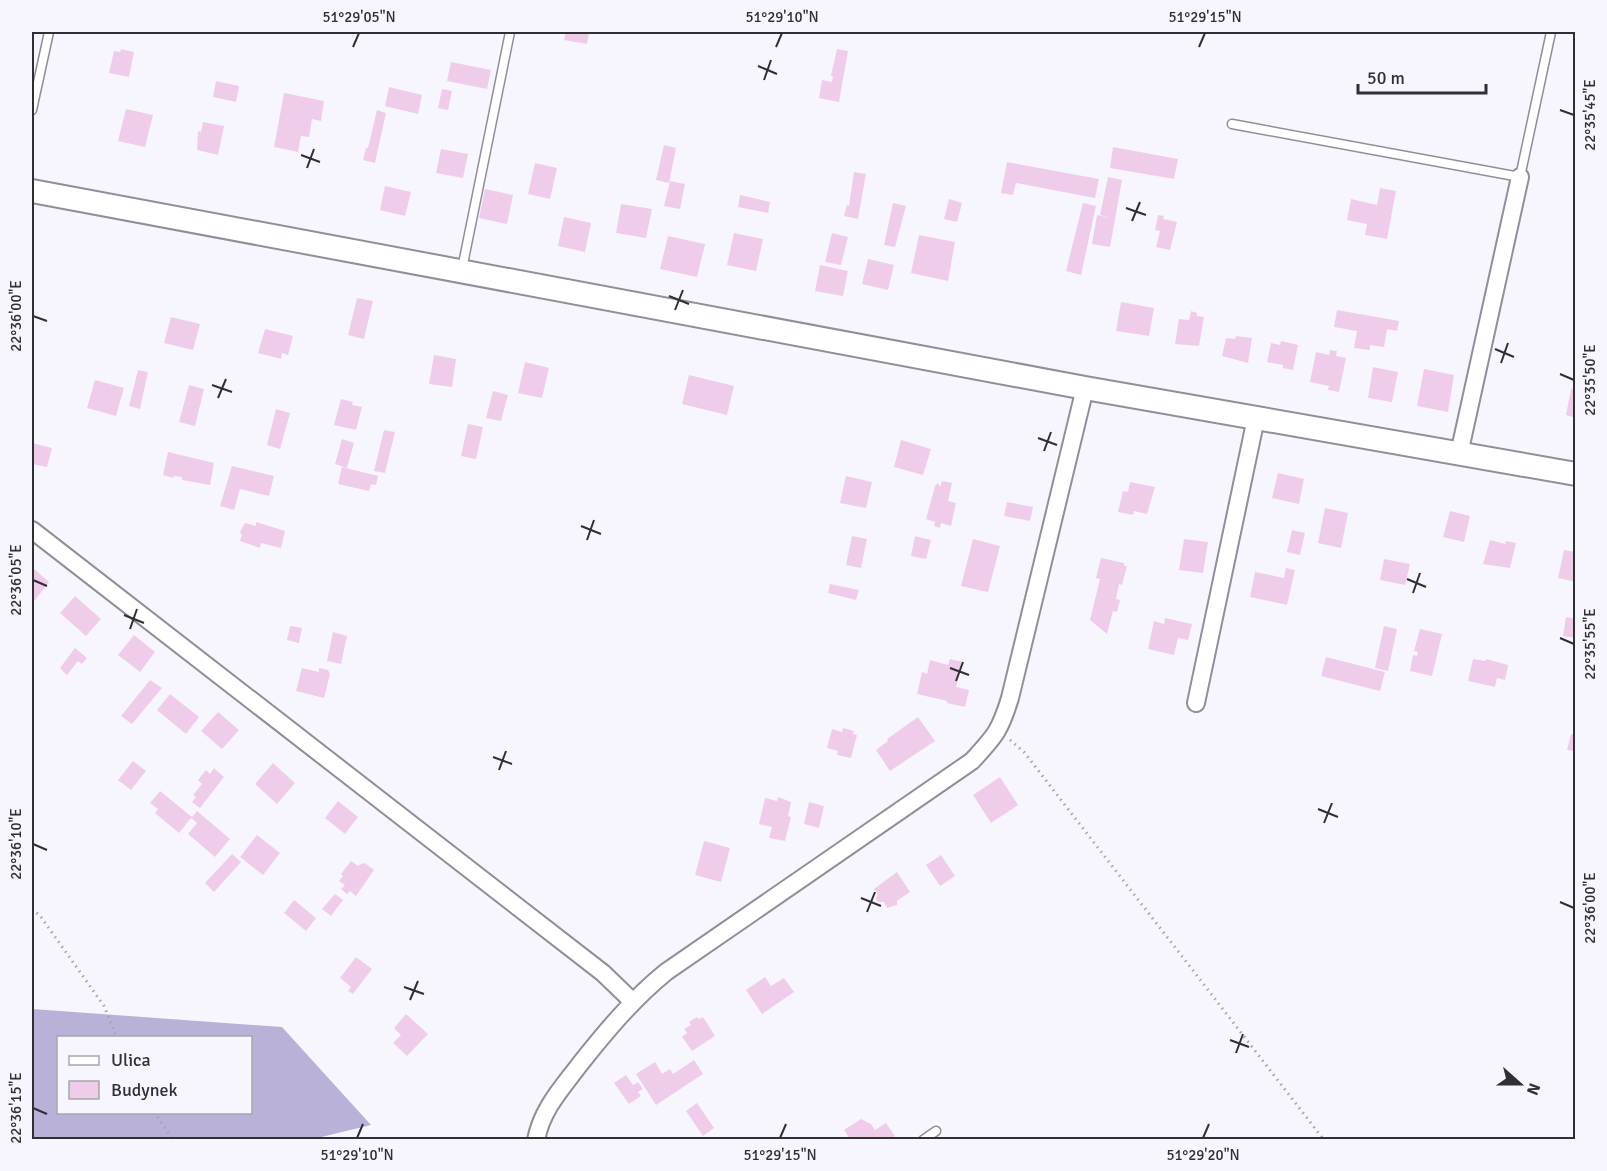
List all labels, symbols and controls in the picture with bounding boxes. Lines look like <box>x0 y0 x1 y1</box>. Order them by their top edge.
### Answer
text: 51°29'05"N <box>322 8 396 26</box>
text: 51°29'10"N <box>745 8 819 26</box>
text: 51°29'15"N <box>1168 8 1242 26</box>
scale bar <box>1358 57 1486 95</box>
text: 50 m <box>1367 67 1405 89</box>
text: 22°35'45"E <box>1581 79 1599 151</box>
text: 22°36'00"E <box>7 280 25 352</box>
text: 22°35'50"E <box>1581 344 1599 416</box>
text: 22°36'05"E <box>7 544 25 616</box>
text: 22°35'55"E <box>1581 608 1599 680</box>
text: 22°36'10"E <box>7 808 25 880</box>
text: 22°36'00"E <box>1581 872 1599 944</box>
legend <box>57 1036 252 1114</box>
text: Ulica <box>111 1049 151 1071</box>
north arrow <box>1490 1054 1550 1114</box>
text: 22°36'15"E <box>7 1072 25 1144</box>
text: Budynek <box>111 1079 178 1101</box>
text: N <box>1522 1080 1544 1098</box>
text: 51°29'10"N <box>320 1146 394 1164</box>
text: 51°29'15"N <box>743 1146 817 1164</box>
text: 51°29'20"N <box>1166 1146 1240 1164</box>

